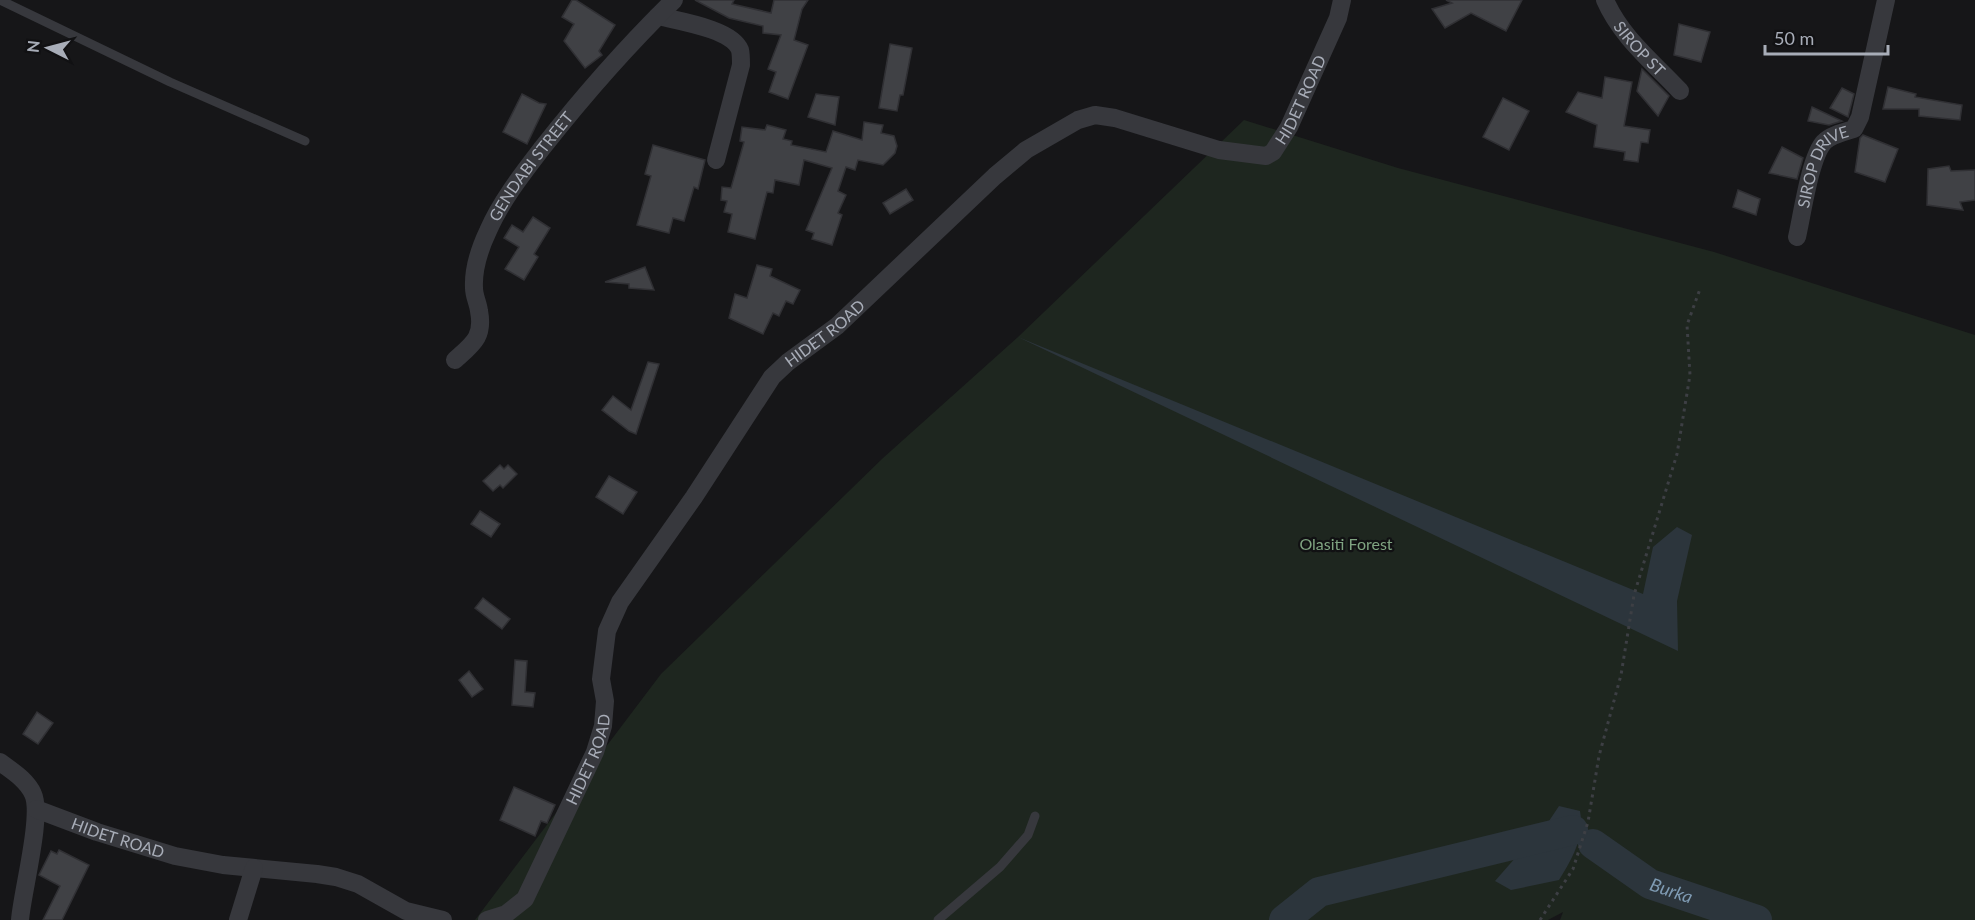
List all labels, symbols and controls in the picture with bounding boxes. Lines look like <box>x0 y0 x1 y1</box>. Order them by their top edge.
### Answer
street label: SIROP ST <box>1610 17 1670 80</box>
north arrow <box>18 18 78 78</box>
scale bar <box>1765 18 1888 56</box>
text: 50 m <box>1774 27 1814 49</box>
text: N <box>22 39 43 54</box>
street label: HIDET ROAD <box>1271 52 1329 148</box>
street label: GENDABI STREET <box>484 107 577 224</box>
street label: SIROP DRIVE <box>1793 121 1851 209</box>
street label: HIDET ROAD <box>781 295 868 370</box>
park label: Olasiti Forest <box>1299 534 1393 553</box>
street label: HIDET ROAD <box>561 713 613 808</box>
street label: HIDET ROAD <box>69 813 167 861</box>
water label: Burka <box>1647 873 1696 908</box>

